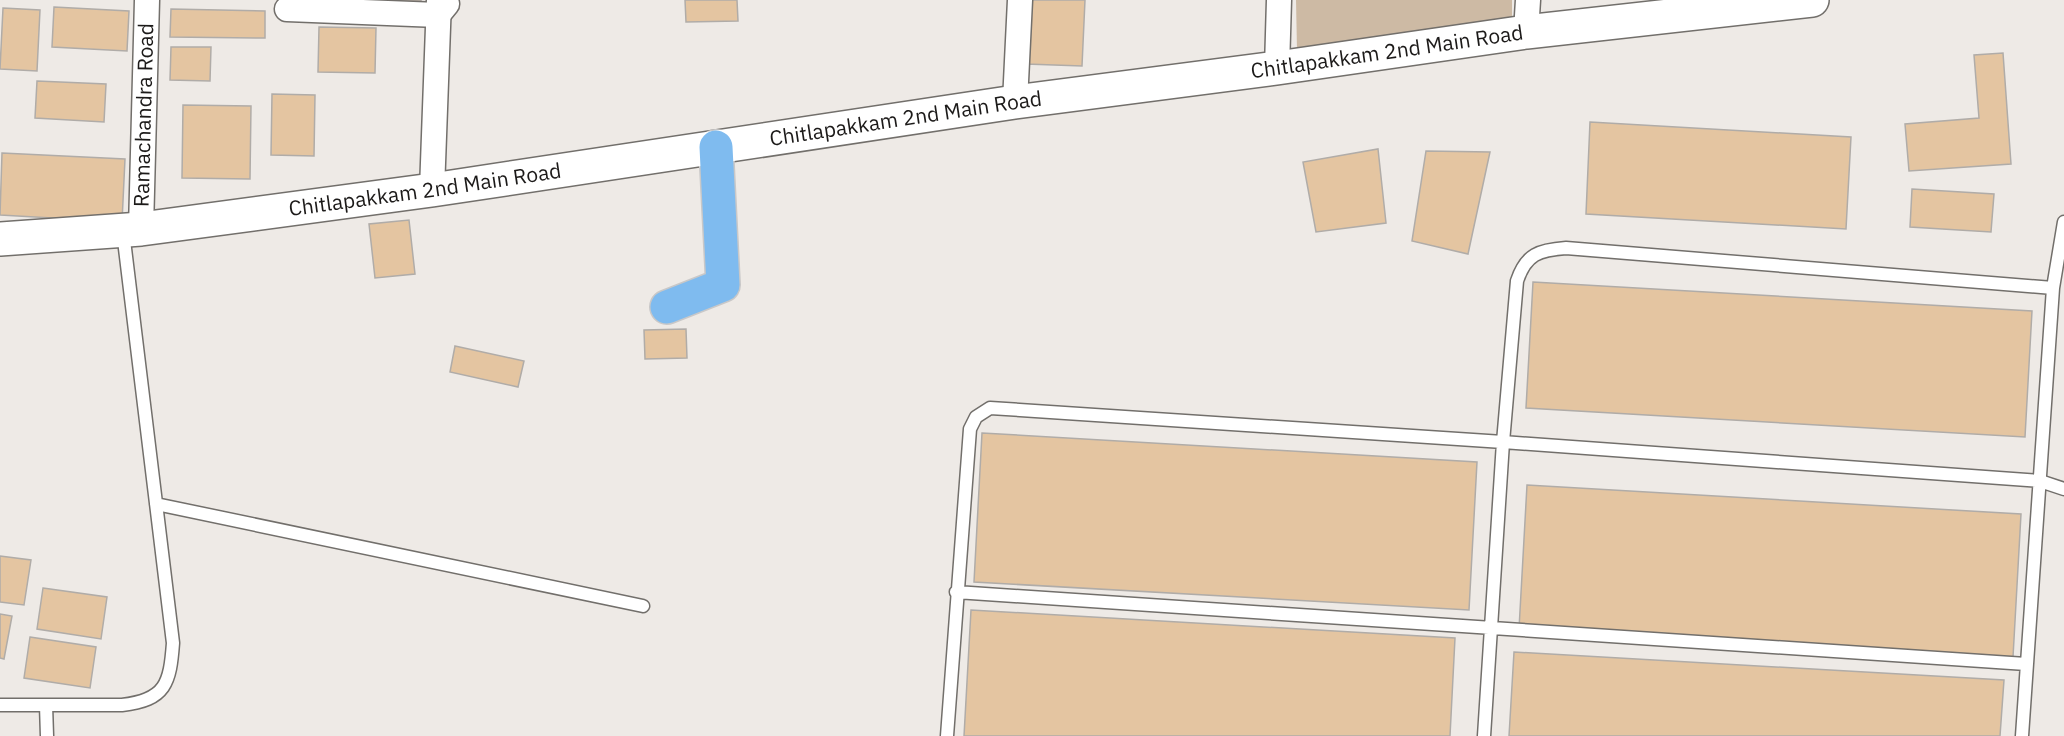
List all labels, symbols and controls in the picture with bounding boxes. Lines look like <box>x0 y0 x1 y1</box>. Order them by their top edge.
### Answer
street label: Chitlapakkam 2nd Main Road <box>1249 18 1525 84</box>
street label: Ramachandra Road <box>127 23 159 207</box>
street label: Chitlapakkam 2nd Main Road <box>767 84 1043 152</box>
street label: Chitlapakkam 2nd Main Road <box>287 156 563 222</box>

